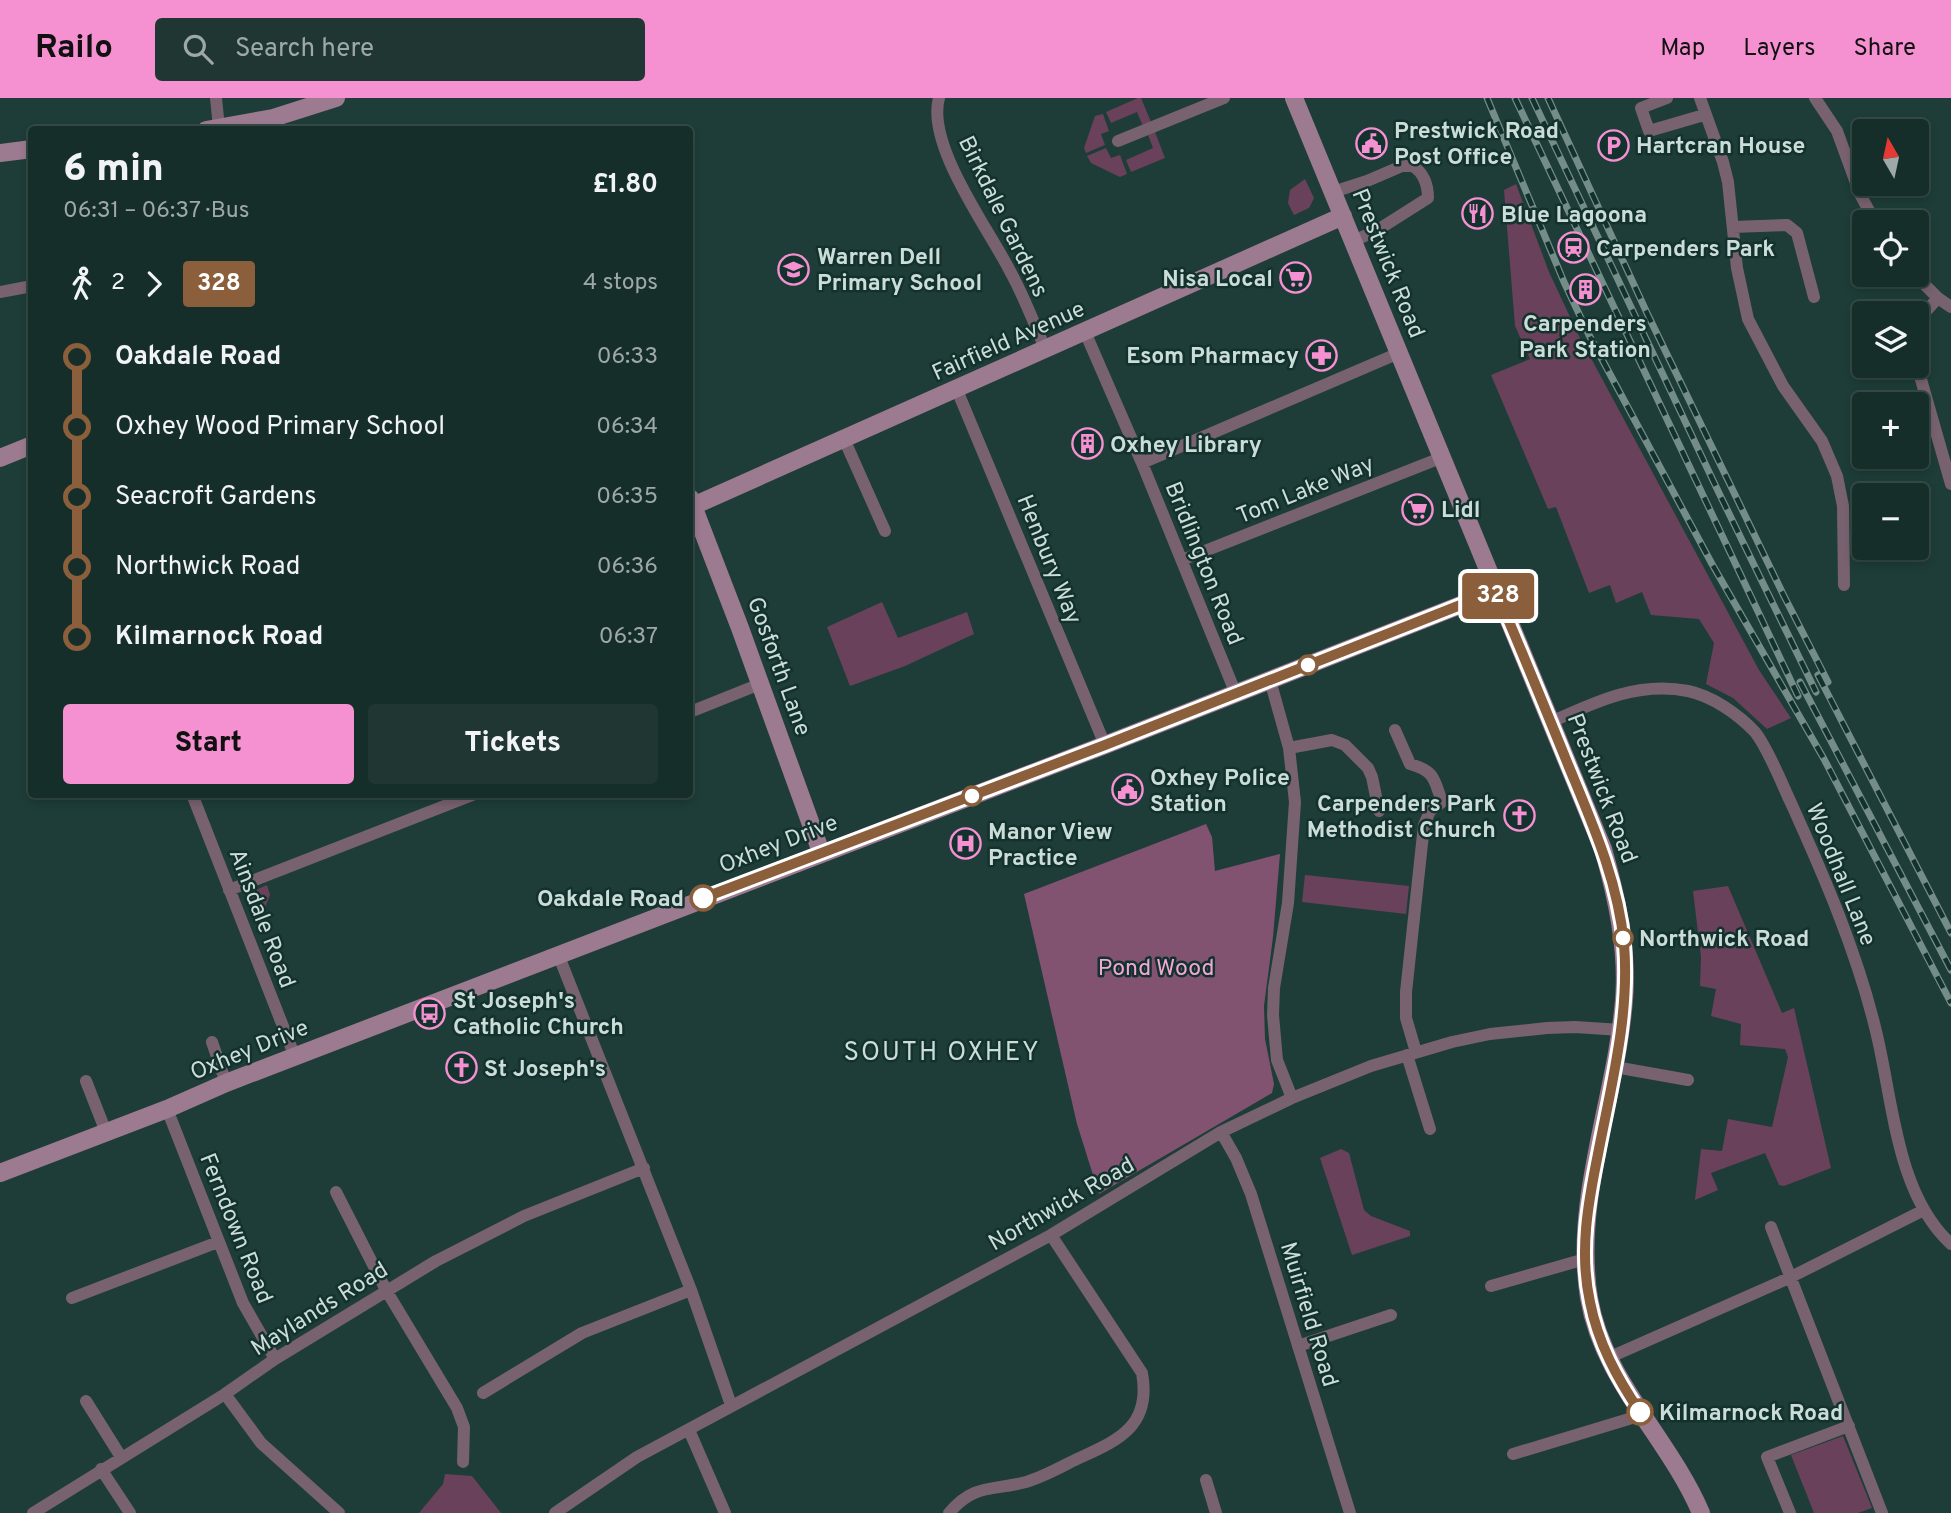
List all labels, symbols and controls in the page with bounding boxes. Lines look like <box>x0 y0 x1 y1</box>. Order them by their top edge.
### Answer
search box <box>155 18 645 81</box>
text: Railo <box>35 28 113 70</box>
icon: search <box>179 30 217 68</box>
text: Search here <box>235 33 374 66</box>
text: Map <box>1660 34 1705 64</box>
text: Layers <box>1743 34 1815 64</box>
text: Share <box>1853 34 1916 64</box>
place label: Prestwick Road Post Office <box>1394 118 1559 173</box>
north arrow <box>1852 119 1928 196</box>
map controls <box>1852 119 1929 560</box>
public building icon: Prestwick Road Post Office <box>1354 126 1388 160</box>
parking icon: Hartcran House <box>1596 128 1630 162</box>
street label: Birkdale Gardens <box>950 132 1053 303</box>
place label: Hartcran House <box>1636 133 1805 162</box>
text: 6 min <box>63 146 164 195</box>
text: £1.80 <box>592 169 658 202</box>
street label: Prestwick Road <box>1344 185 1430 343</box>
text: 06:31 – 06:37 · Bus <box>63 197 250 226</box>
restaurant icon: Blue Lagoona <box>1461 197 1495 231</box>
place label: Blue Lagoona <box>1501 202 1647 231</box>
button: locate <box>1852 210 1929 287</box>
station icon: Carpenders Park <box>1556 231 1590 265</box>
place label: Carpenders Park <box>1596 236 1775 265</box>
place label: Warren Dell Primary School <box>817 244 982 299</box>
school or university icon: Warren Dell Primary School <box>777 252 811 286</box>
supermarket icon: Nisa Local <box>1279 261 1313 295</box>
icon: walk <box>63 265 101 303</box>
icon: forward <box>135 265 173 303</box>
place label: Nisa Local <box>1162 266 1273 295</box>
text: 2 <box>111 269 125 298</box>
text: 328 <box>197 269 241 299</box>
text: 4 stops <box>583 269 658 298</box>
building icon: Carpenders Park Station <box>1568 272 1602 306</box>
street label: Fairfield Avenue <box>928 296 1090 389</box>
button: layers <box>1852 301 1929 378</box>
place label: Carpenders Park Station <box>1519 311 1651 366</box>
pharmacy icon: Esom Pharmacy <box>1305 338 1339 372</box>
text: Oakdale Road <box>115 341 281 374</box>
text: 06:33 <box>597 343 658 372</box>
place label: Esom Pharmacy <box>1126 343 1299 372</box>
button: + <box>1852 392 1929 469</box>
text: Oxhey Wood Primary School <box>115 411 445 444</box>
text: 06:34 <box>596 413 658 442</box>
building icon: Oxhey Library <box>1070 427 1104 461</box>
place label: Oxhey Library <box>1110 432 1262 461</box>
street label: Tom Lake Way <box>1233 451 1379 532</box>
street label: Bridlington Road <box>1157 478 1249 650</box>
text: Seacroft Gardens <box>115 481 317 514</box>
text: 06:35 <box>596 483 658 512</box>
button: − <box>1852 483 1929 560</box>
street label: Henbury Way <box>1009 491 1087 629</box>
supermarket icon: Lidl <box>1401 492 1435 526</box>
place label: Lidl <box>1441 497 1481 526</box>
text: Northwick Road <box>115 551 300 584</box>
text: 06:36 <box>597 553 658 582</box>
line badge: 328 <box>1458 573 1538 619</box>
text: 328 <box>1476 581 1520 611</box>
street label: Gosforth Lane <box>739 593 816 740</box>
text: Kilmarnock Road <box>115 621 323 654</box>
text: 06:37 <box>599 623 658 652</box>
unlabelled marker <box>1298 655 1318 675</box>
button: Start <box>63 704 354 784</box>
button: Tickets <box>368 704 658 784</box>
street label: Prestwick Road <box>1559 710 1643 868</box>
place label: Oxhey Police Station <box>1150 765 1290 820</box>
public building icon: Oxhey Police Station <box>1110 773 1144 807</box>
unlabelled marker <box>962 786 982 806</box>
place label: Carpenders Park Methodist Church <box>1307 791 1496 846</box>
church icon: Carpenders Park Methodist Church <box>1502 799 1536 833</box>
street label: Woodhall Lane <box>1798 799 1882 951</box>
street label: Oxhey Drive <box>715 809 843 881</box>
place label: Manor View Practice <box>988 819 1113 874</box>
hospital icon: Manor View Practice <box>948 827 982 861</box>
street label: Ainsdale Road <box>221 845 301 993</box>
marker: Oakdale Road <box>690 885 716 911</box>
place label: Oakdale Road <box>537 886 684 915</box>
place label: Northwick Road <box>1639 926 1809 955</box>
marker: Northwick Road <box>1613 928 1633 948</box>
park label: Pond Wood <box>1098 955 1214 984</box>
place label: St Joseph's Catholic Church <box>453 988 624 1043</box>
bus stop icon: St Joseph's Catholic Church <box>413 996 447 1030</box>
street label: Oxhey Drive <box>186 1014 313 1088</box>
district label: SOUTH OXHEY <box>843 1037 1041 1070</box>
church icon: St Joseph's <box>444 1051 478 1085</box>
place label: St Joseph's <box>484 1056 606 1085</box>
street label: Ferndown Road <box>191 1150 278 1308</box>
street label: Northwick Road <box>984 1152 1140 1259</box>
street label: Muirfield Road <box>1272 1239 1343 1391</box>
street label: Maylands Road <box>246 1256 394 1364</box>
marker: Kilmarnock Road <box>1627 1399 1653 1425</box>
place label: Kilmarnock Road <box>1659 1400 1843 1429</box>

